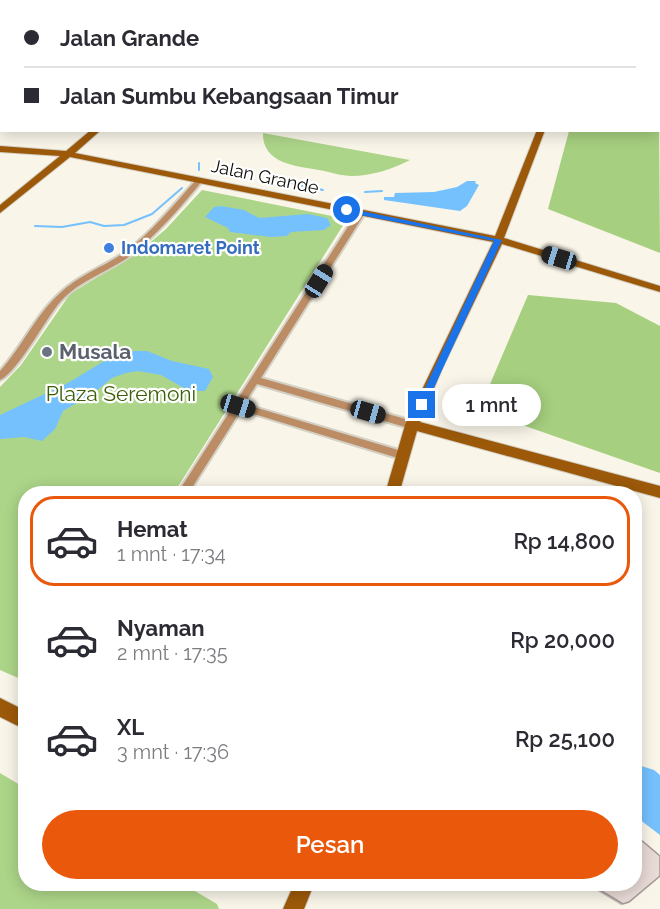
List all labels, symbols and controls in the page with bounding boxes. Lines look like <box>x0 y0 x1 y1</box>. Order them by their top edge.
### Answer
text: Jalan Grande <box>60 25 199 51</box>
text: Jalan Sumbu Kebangsaan Timur <box>60 83 399 109</box>
street label: Jalan Grande <box>209 155 321 198</box>
route start <box>333 196 360 223</box>
place label: Indomaret Point <box>121 237 260 258</box>
marker: Indomaret Point <box>102 241 116 255</box>
car <box>539 244 579 272</box>
car <box>302 261 336 301</box>
place label: Musala <box>59 339 131 364</box>
marker: Musala <box>40 345 54 359</box>
park label: Plaza Seremoni <box>46 381 196 406</box>
callout: 1 mnt <box>443 384 542 426</box>
route end <box>408 391 435 418</box>
car <box>218 392 258 420</box>
text: 1 mnt <box>465 393 518 417</box>
car <box>348 398 388 426</box>
icon: car <box>45 514 99 568</box>
text: Hemat <box>117 516 188 542</box>
text: Rp 14,800 <box>513 528 615 554</box>
text: 1 mnt · 17:34 <box>117 542 226 566</box>
icon: car <box>45 613 99 667</box>
text: Nyaman <box>117 615 205 641</box>
text: Rp 20,000 <box>510 627 615 653</box>
text: 2 mnt · 17:35 <box>117 641 228 665</box>
icon: car <box>45 712 99 766</box>
text: XL <box>117 714 144 740</box>
text: Rp 25,100 <box>515 726 615 752</box>
text: 3 mnt · 17:36 <box>117 740 229 764</box>
button: Pesan <box>42 810 618 879</box>

